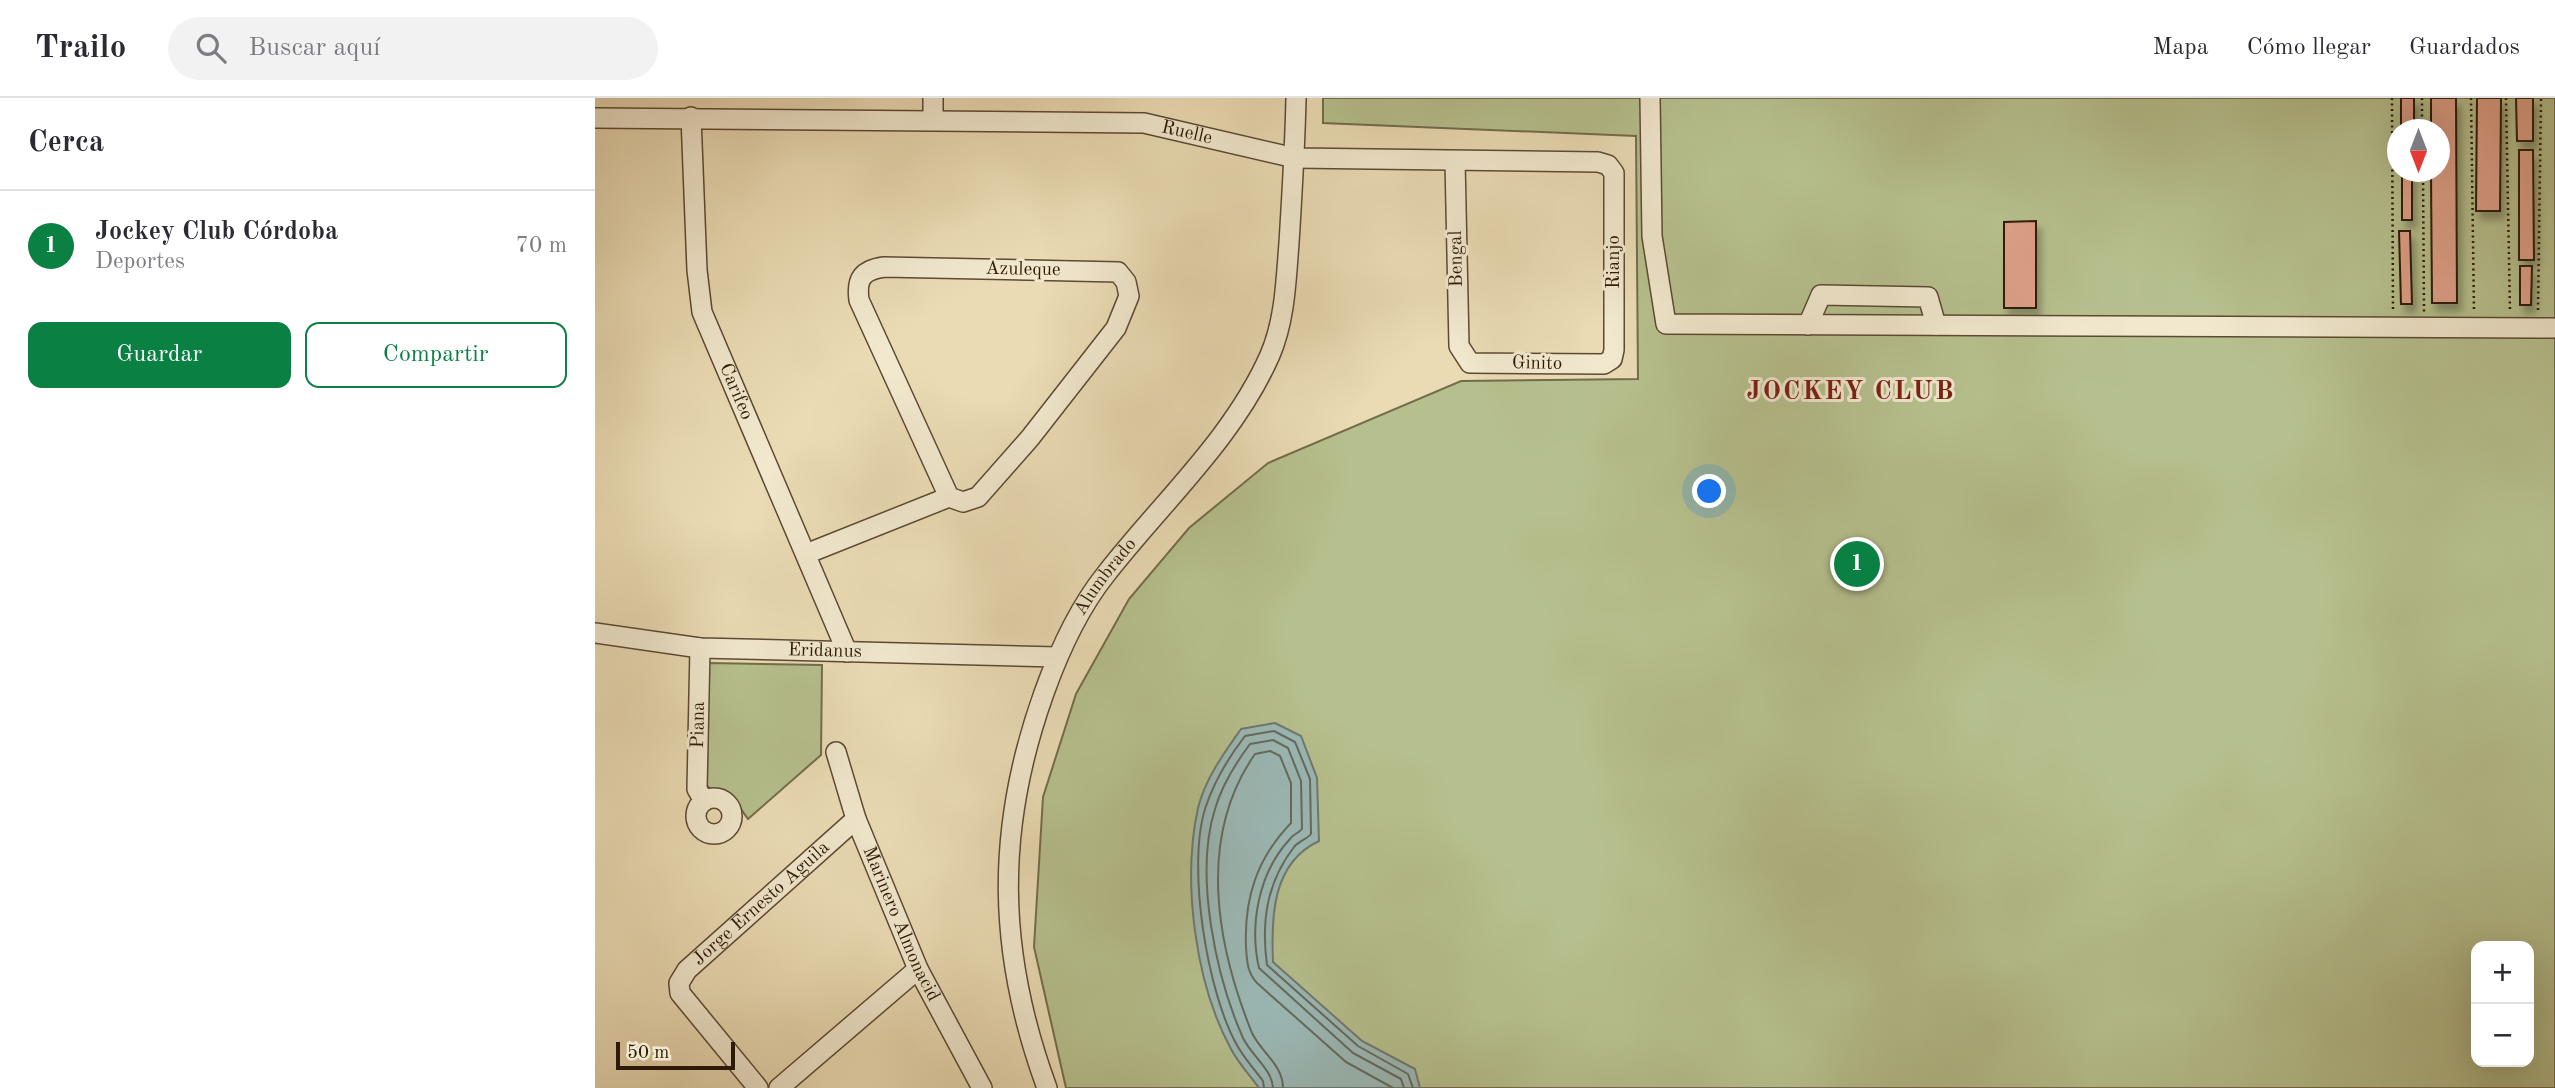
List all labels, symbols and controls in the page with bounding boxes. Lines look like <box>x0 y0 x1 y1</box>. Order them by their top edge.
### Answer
search box <box>168 17 658 80</box>
icon: search <box>192 29 230 67</box>
text: Trailo <box>35 32 126 65</box>
text: Buscar aquí <box>248 35 380 61</box>
text: Mapa <box>2152 36 2209 60</box>
text: Cómo llegar <box>2247 36 2371 60</box>
text: Guardados <box>2409 36 2520 60</box>
street label: Ruelle <box>1160 118 1214 148</box>
north arrow <box>2387 119 2450 182</box>
text: Cerca <box>28 128 104 158</box>
text: Jockey Club Córdoba <box>95 219 338 245</box>
street label: Bengal <box>1447 230 1467 288</box>
text: 1 <box>44 234 58 257</box>
text: 70 m <box>516 234 567 257</box>
street label: Rianjo <box>1605 235 1624 289</box>
text: Deportes <box>95 250 185 273</box>
street label: Azuleque <box>985 260 1061 280</box>
button: Guardar <box>28 322 291 388</box>
button: Compartir <box>305 322 567 388</box>
street label: Ginito <box>1512 354 1562 374</box>
street label: Carifeo <box>716 361 756 423</box>
district label: JOCKEY CLUB <box>1747 379 1955 405</box>
your location <box>1692 474 1726 508</box>
street label: Alumbrado <box>1071 535 1140 619</box>
pin: 1 <box>1834 538 1880 590</box>
street label: Eridanus <box>788 641 862 662</box>
street label: Piana <box>689 701 709 749</box>
street label: Jorge Ernesto Aguila <box>689 837 834 969</box>
street label: Marinero Almonacid <box>859 844 943 1005</box>
map controls <box>2471 941 2534 1067</box>
button: + <box>2471 941 2534 1004</box>
button: − <box>2471 1004 2534 1067</box>
scale bar <box>616 1039 735 1071</box>
text: 50 m <box>627 1044 669 1063</box>

